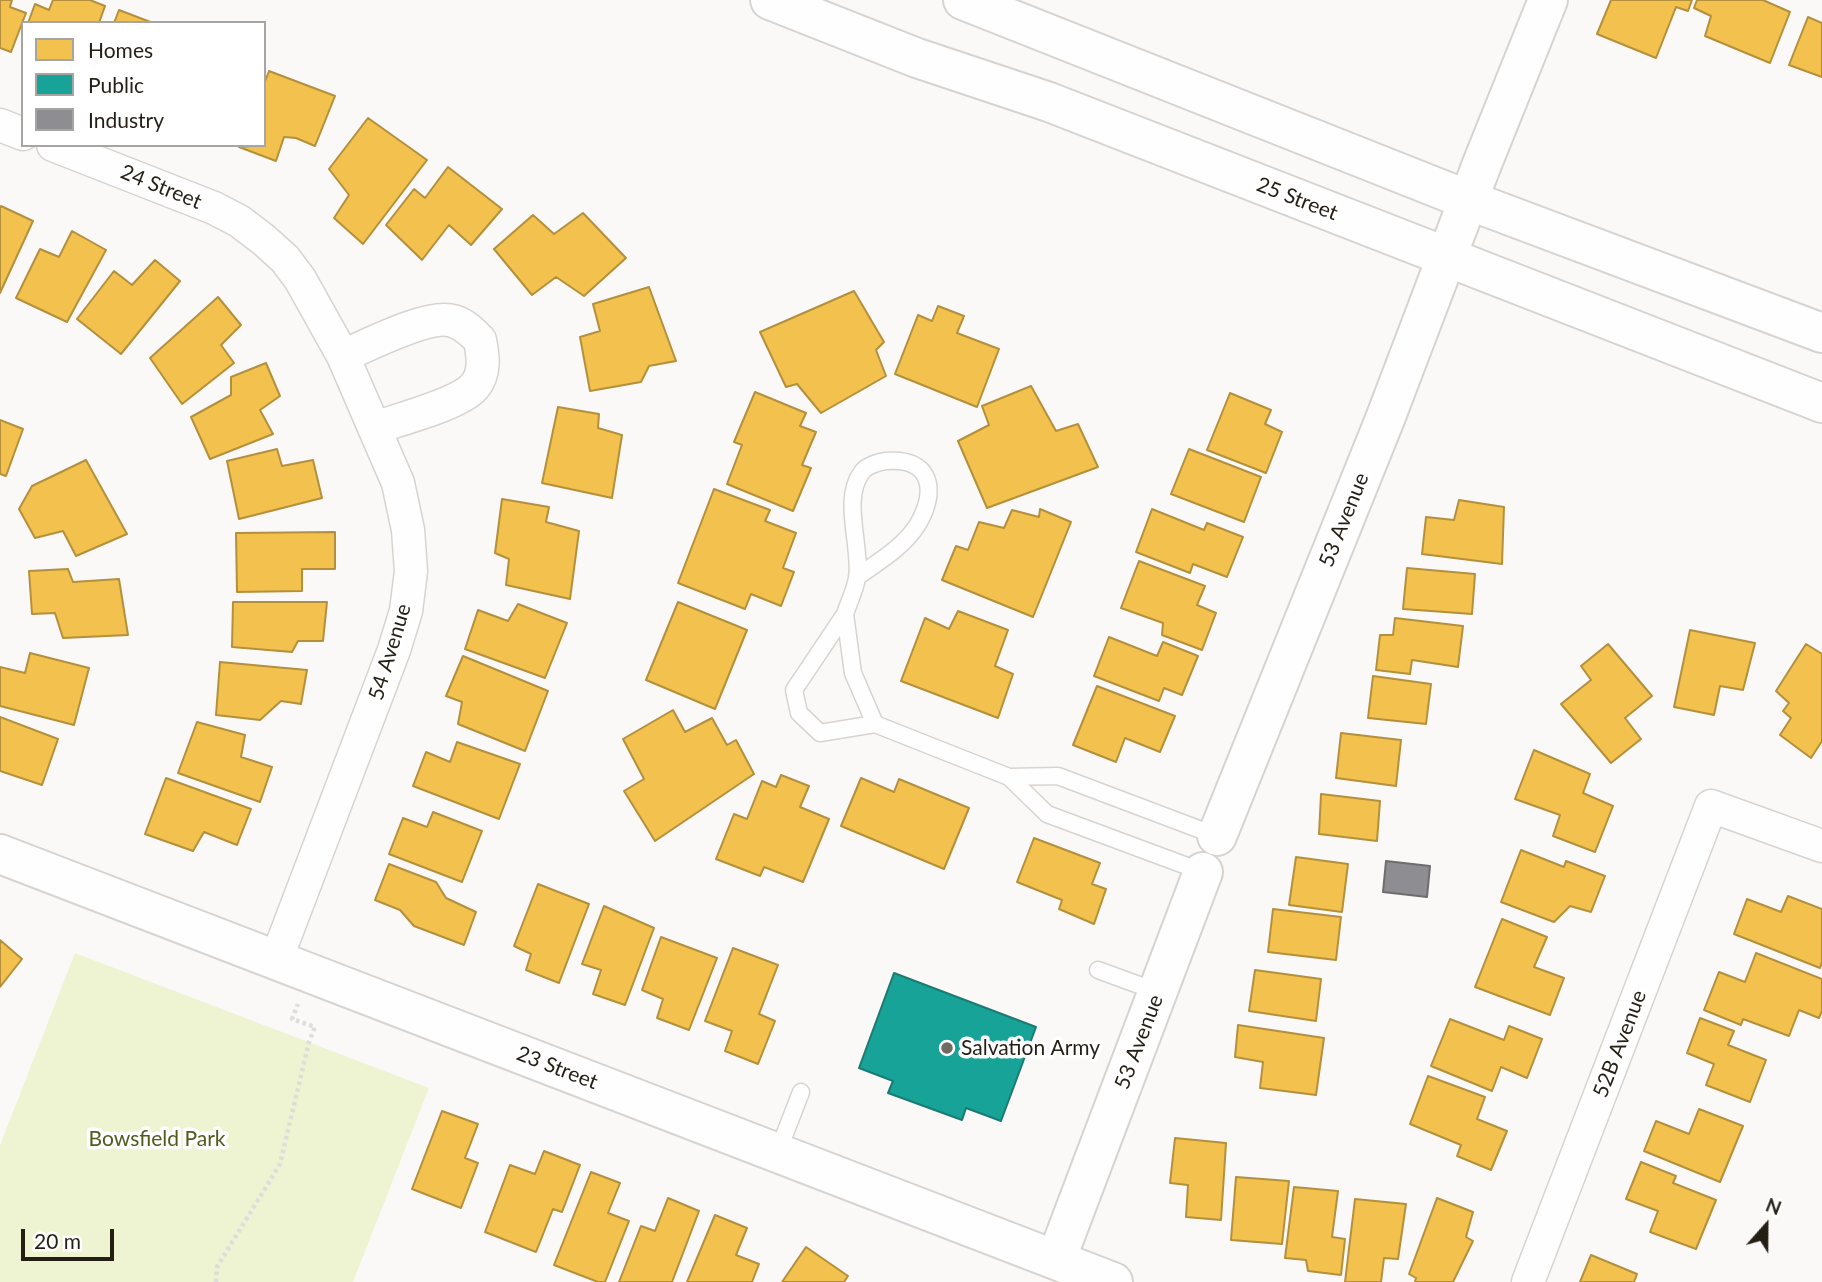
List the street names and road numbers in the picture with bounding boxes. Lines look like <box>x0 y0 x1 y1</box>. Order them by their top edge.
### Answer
street label: 24 Street <box>117 159 205 215</box>
street label: 25 Street <box>1253 172 1341 226</box>
street label: 53 Avenue <box>1314 469 1374 571</box>
street label: 54 Avenue <box>363 601 417 703</box>
street label: 52B Avenue <box>1588 987 1652 1101</box>
street label: 53 Avenue <box>1109 991 1169 1093</box>
street label: 23 Street <box>513 1041 601 1095</box>

